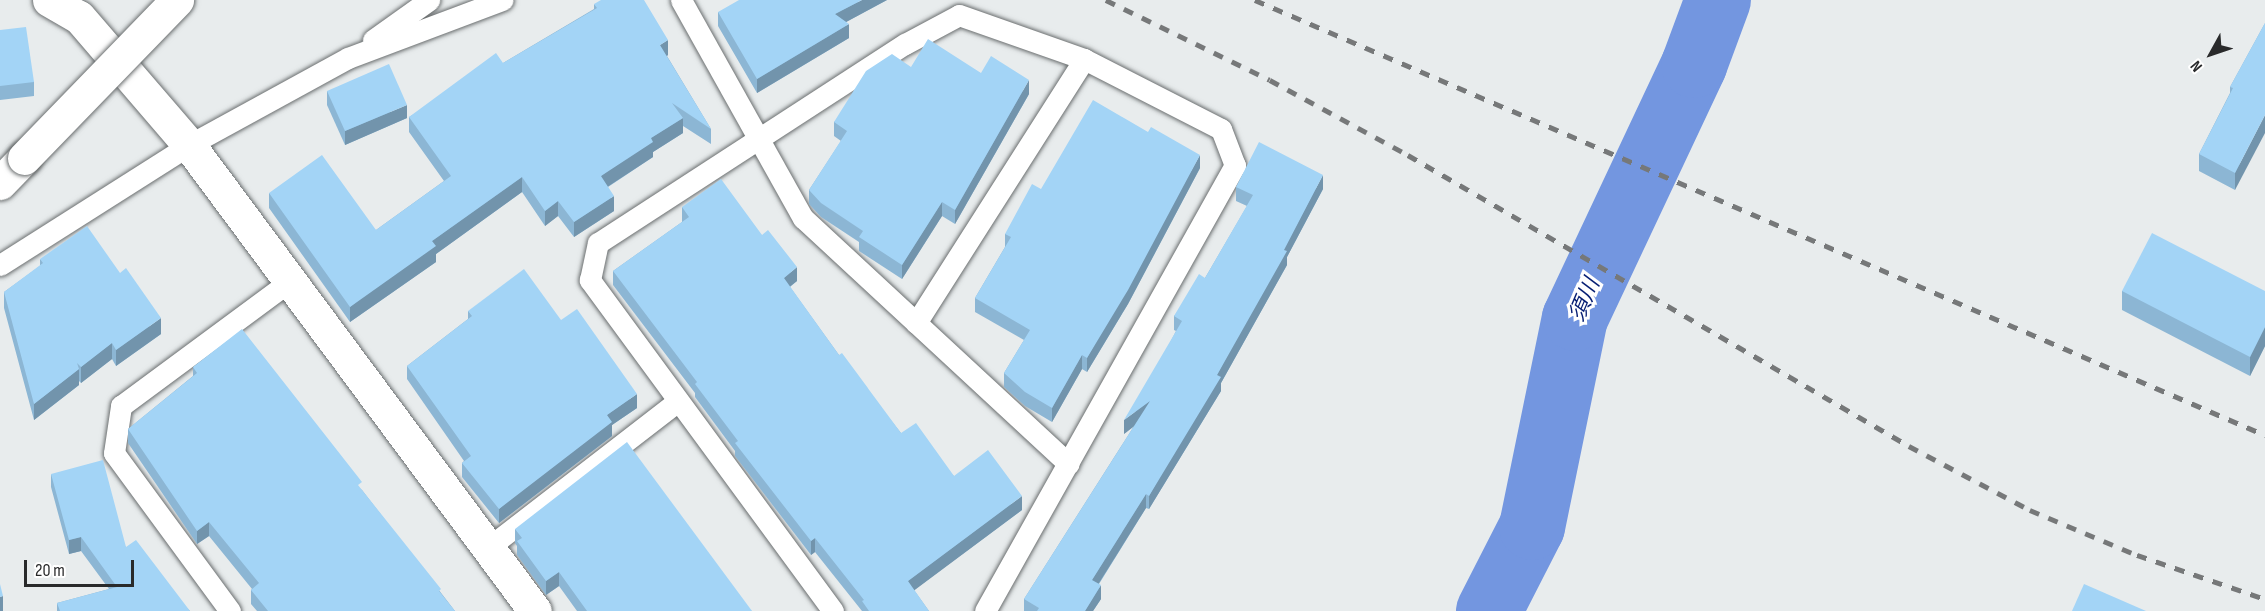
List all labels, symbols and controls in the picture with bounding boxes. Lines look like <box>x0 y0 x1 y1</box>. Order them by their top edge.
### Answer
north arrow <box>2181 24 2241 84</box>
text: N <box>2187 57 2207 75</box>
water label: 須川 <box>1564 275 1606 325</box>
scale bar <box>27 548 136 586</box>
text: 20 m <box>35 560 65 581</box>

